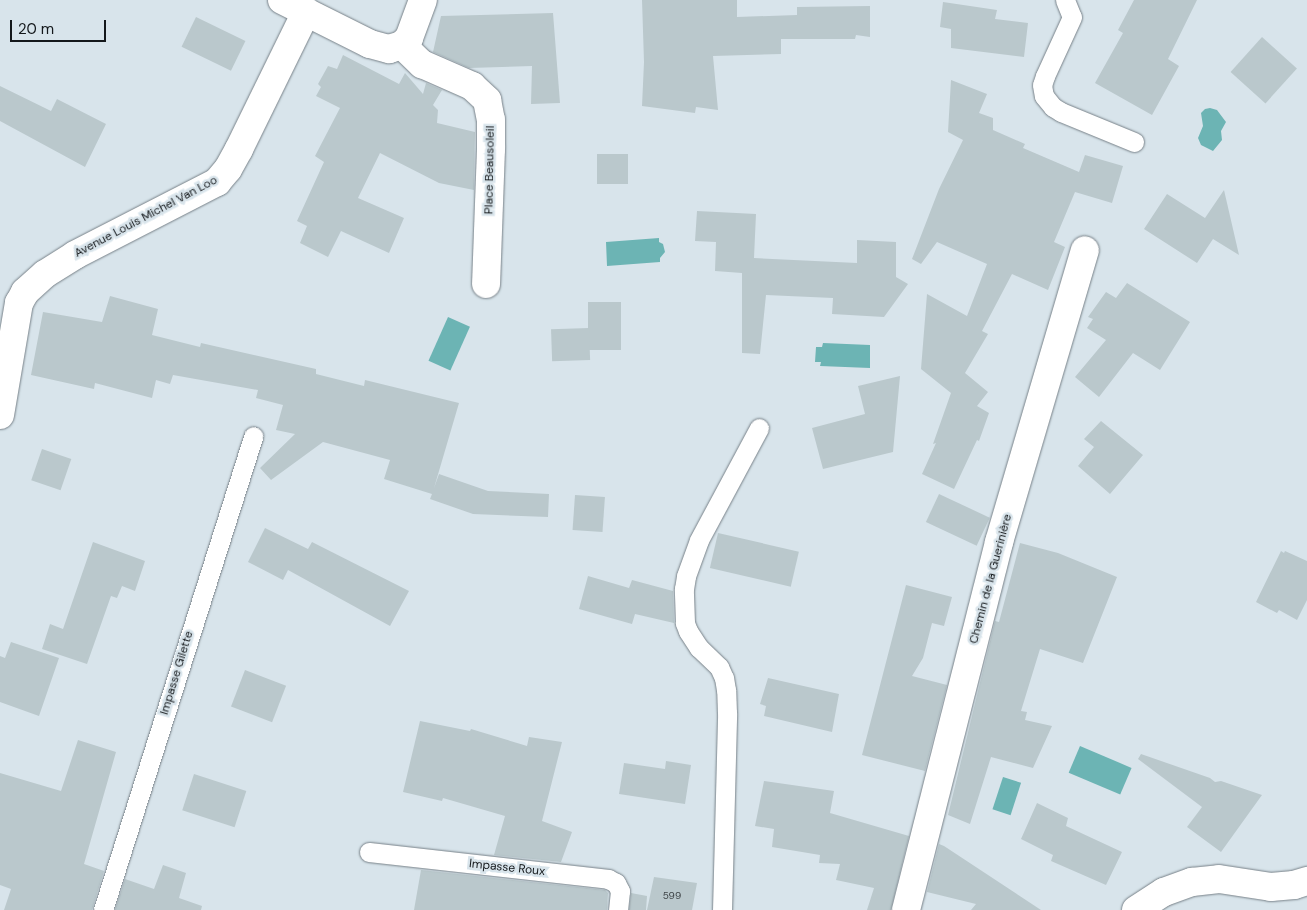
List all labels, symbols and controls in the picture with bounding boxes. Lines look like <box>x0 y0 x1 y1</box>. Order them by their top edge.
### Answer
scale bar <box>12 10 109 42</box>
text: 20 m <box>18 19 54 39</box>
street label: Place Beausoleil <box>482 126 498 214</box>
street label: Avenue Louis Michel Van Loo <box>72 173 220 261</box>
street label: Chemin de la Guerinière <box>967 513 1015 645</box>
street label: Impasse Gilette <box>157 629 197 717</box>
street label: Impasse Roux <box>468 857 546 879</box>
house number: 599 <box>663 890 681 902</box>

